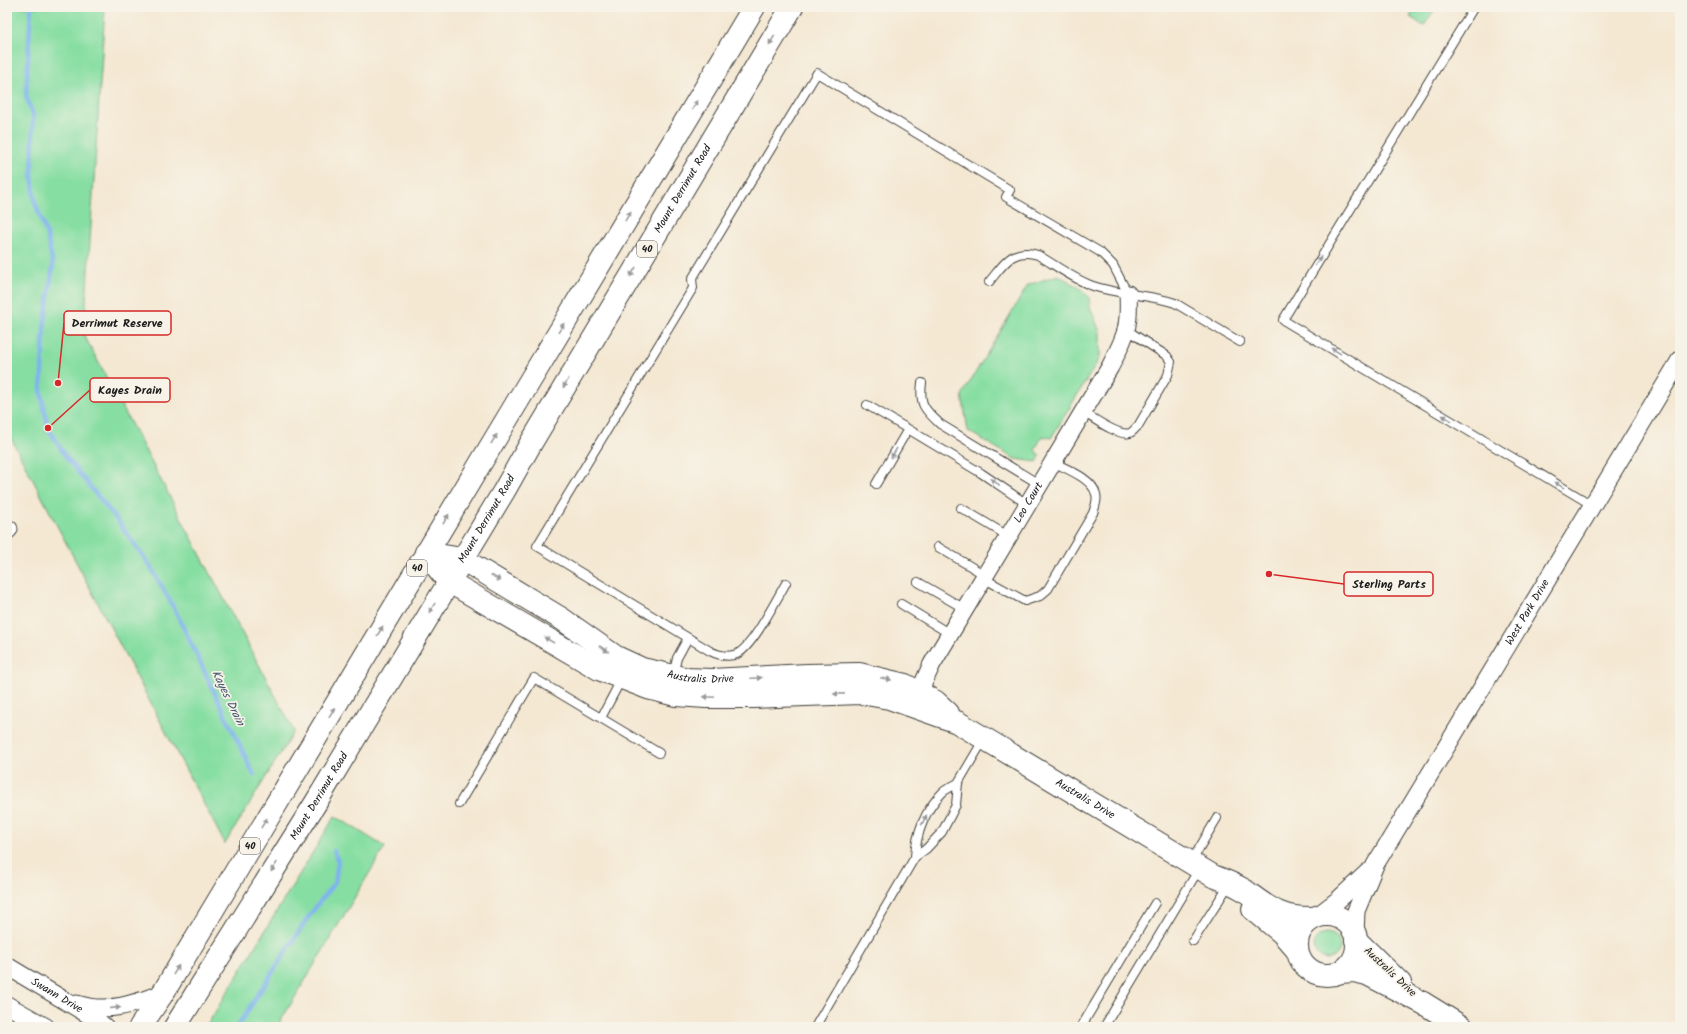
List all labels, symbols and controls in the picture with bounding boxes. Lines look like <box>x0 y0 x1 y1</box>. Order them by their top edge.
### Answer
one-way arrow <box>769 34 776 46</box>
one-way arrow <box>691 100 699 110</box>
street label: Mount Derrimut Road <box>650 141 717 237</box>
one-way arrow <box>624 211 632 221</box>
road number: 40 <box>637 241 657 257</box>
one-way arrow <box>1315 255 1322 267</box>
one-way arrow <box>630 266 637 278</box>
callout: Derrimut Reserve <box>64 311 171 335</box>
text: Derrimut Reserve <box>71 314 163 333</box>
one-way arrow <box>558 322 565 334</box>
one-way arrow <box>1330 348 1342 355</box>
one-way arrow <box>563 377 570 389</box>
callout: Kayes Drain <box>90 378 170 402</box>
text: Kayes Drain <box>98 381 162 400</box>
one-way arrow <box>1441 415 1453 422</box>
one-way arrow <box>491 433 498 445</box>
one-way arrow <box>890 447 897 459</box>
street label: Mount Derrimut Road <box>453 471 521 567</box>
one-way arrow <box>990 478 1000 486</box>
street label: Leo Court <box>1009 478 1048 527</box>
one-way arrow <box>1553 482 1565 489</box>
one-way arrow <box>443 513 450 525</box>
road number: 40 <box>407 560 427 576</box>
callout: Sterling Parts <box>1344 572 1433 596</box>
one-way arrow <box>491 574 501 582</box>
text: Sterling Parts <box>1352 575 1426 594</box>
street label: West Park Drive <box>1501 576 1555 649</box>
one-way arrow <box>429 602 436 614</box>
one-way arrow <box>377 625 384 637</box>
one-way arrow <box>543 637 555 644</box>
one-way arrow <box>598 646 610 653</box>
street label: Australis Drive <box>665 666 734 689</box>
water label: Kayes Drain <box>206 667 250 731</box>
one-way arrow <box>750 674 762 681</box>
one-way arrow <box>880 676 892 682</box>
one-way arrow <box>832 691 845 697</box>
one-way arrow <box>702 694 715 700</box>
one-way arrow <box>328 706 335 718</box>
street label: Mount Derrimut Road <box>285 749 353 844</box>
street label: Australis Drive <box>1052 774 1119 824</box>
one-way arrow <box>921 814 928 826</box>
one-way arrow <box>260 817 267 829</box>
road number: 40 <box>240 838 260 854</box>
one-way arrow <box>271 861 278 873</box>
street label: Australis Drive <box>1359 943 1421 1001</box>
one-way arrow <box>172 965 179 976</box>
street label: Swann Drive <box>27 973 86 1018</box>
one-way arrow <box>109 1004 122 1011</box>

